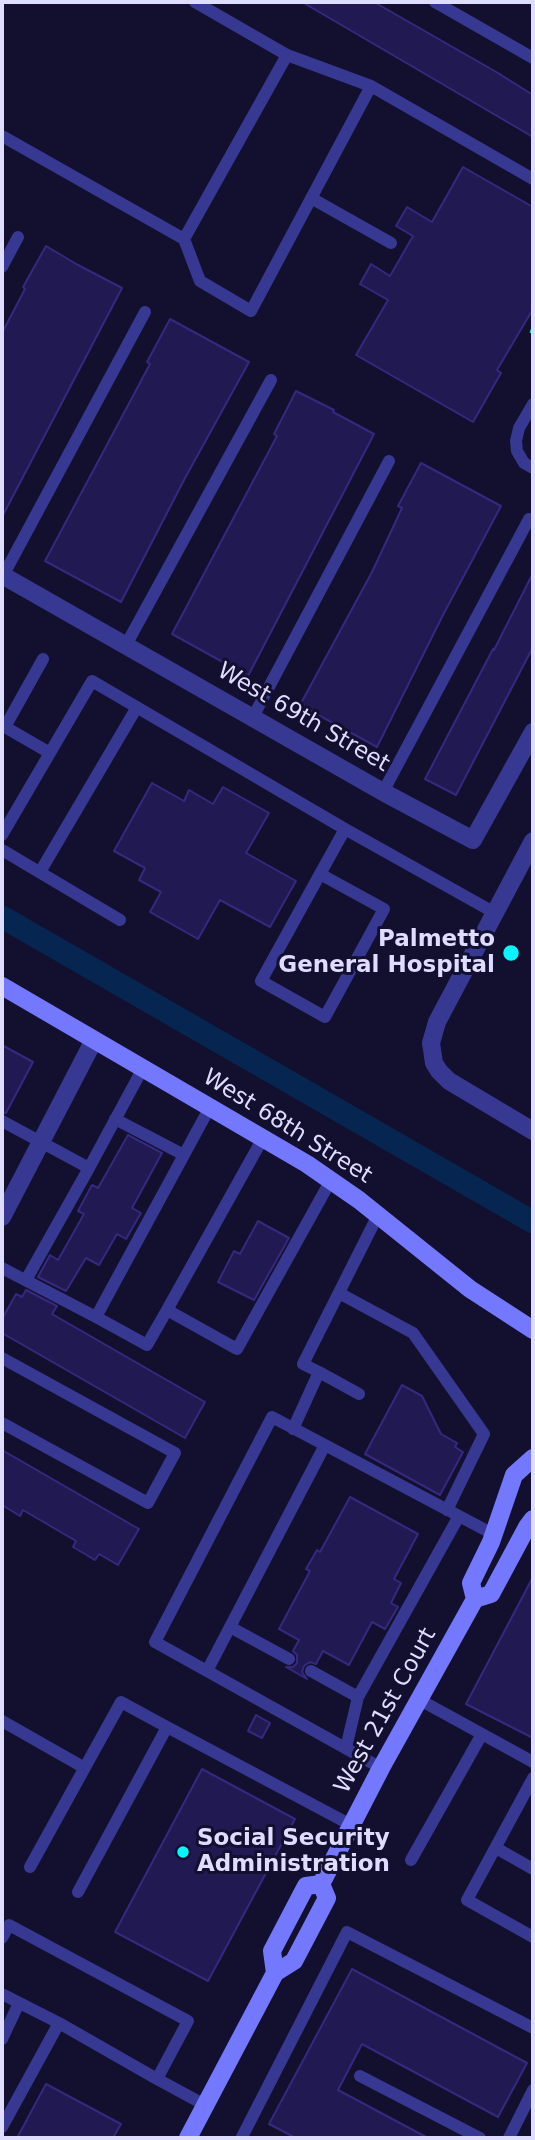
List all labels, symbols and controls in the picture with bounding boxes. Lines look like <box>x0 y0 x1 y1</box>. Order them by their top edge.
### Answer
street label: West 69th Street <box>212 658 394 778</box>
place label: Palmetto General Hospital <box>278 926 495 980</box>
marker: Palmetto General Hospital <box>501 943 521 963</box>
street label: West 68th Street <box>197 1064 377 1190</box>
street label: West 21st Court <box>329 1624 443 1798</box>
place label: Social Security Administration <box>197 1825 390 1879</box>
marker: Social Security Administration <box>175 1844 191 1860</box>

